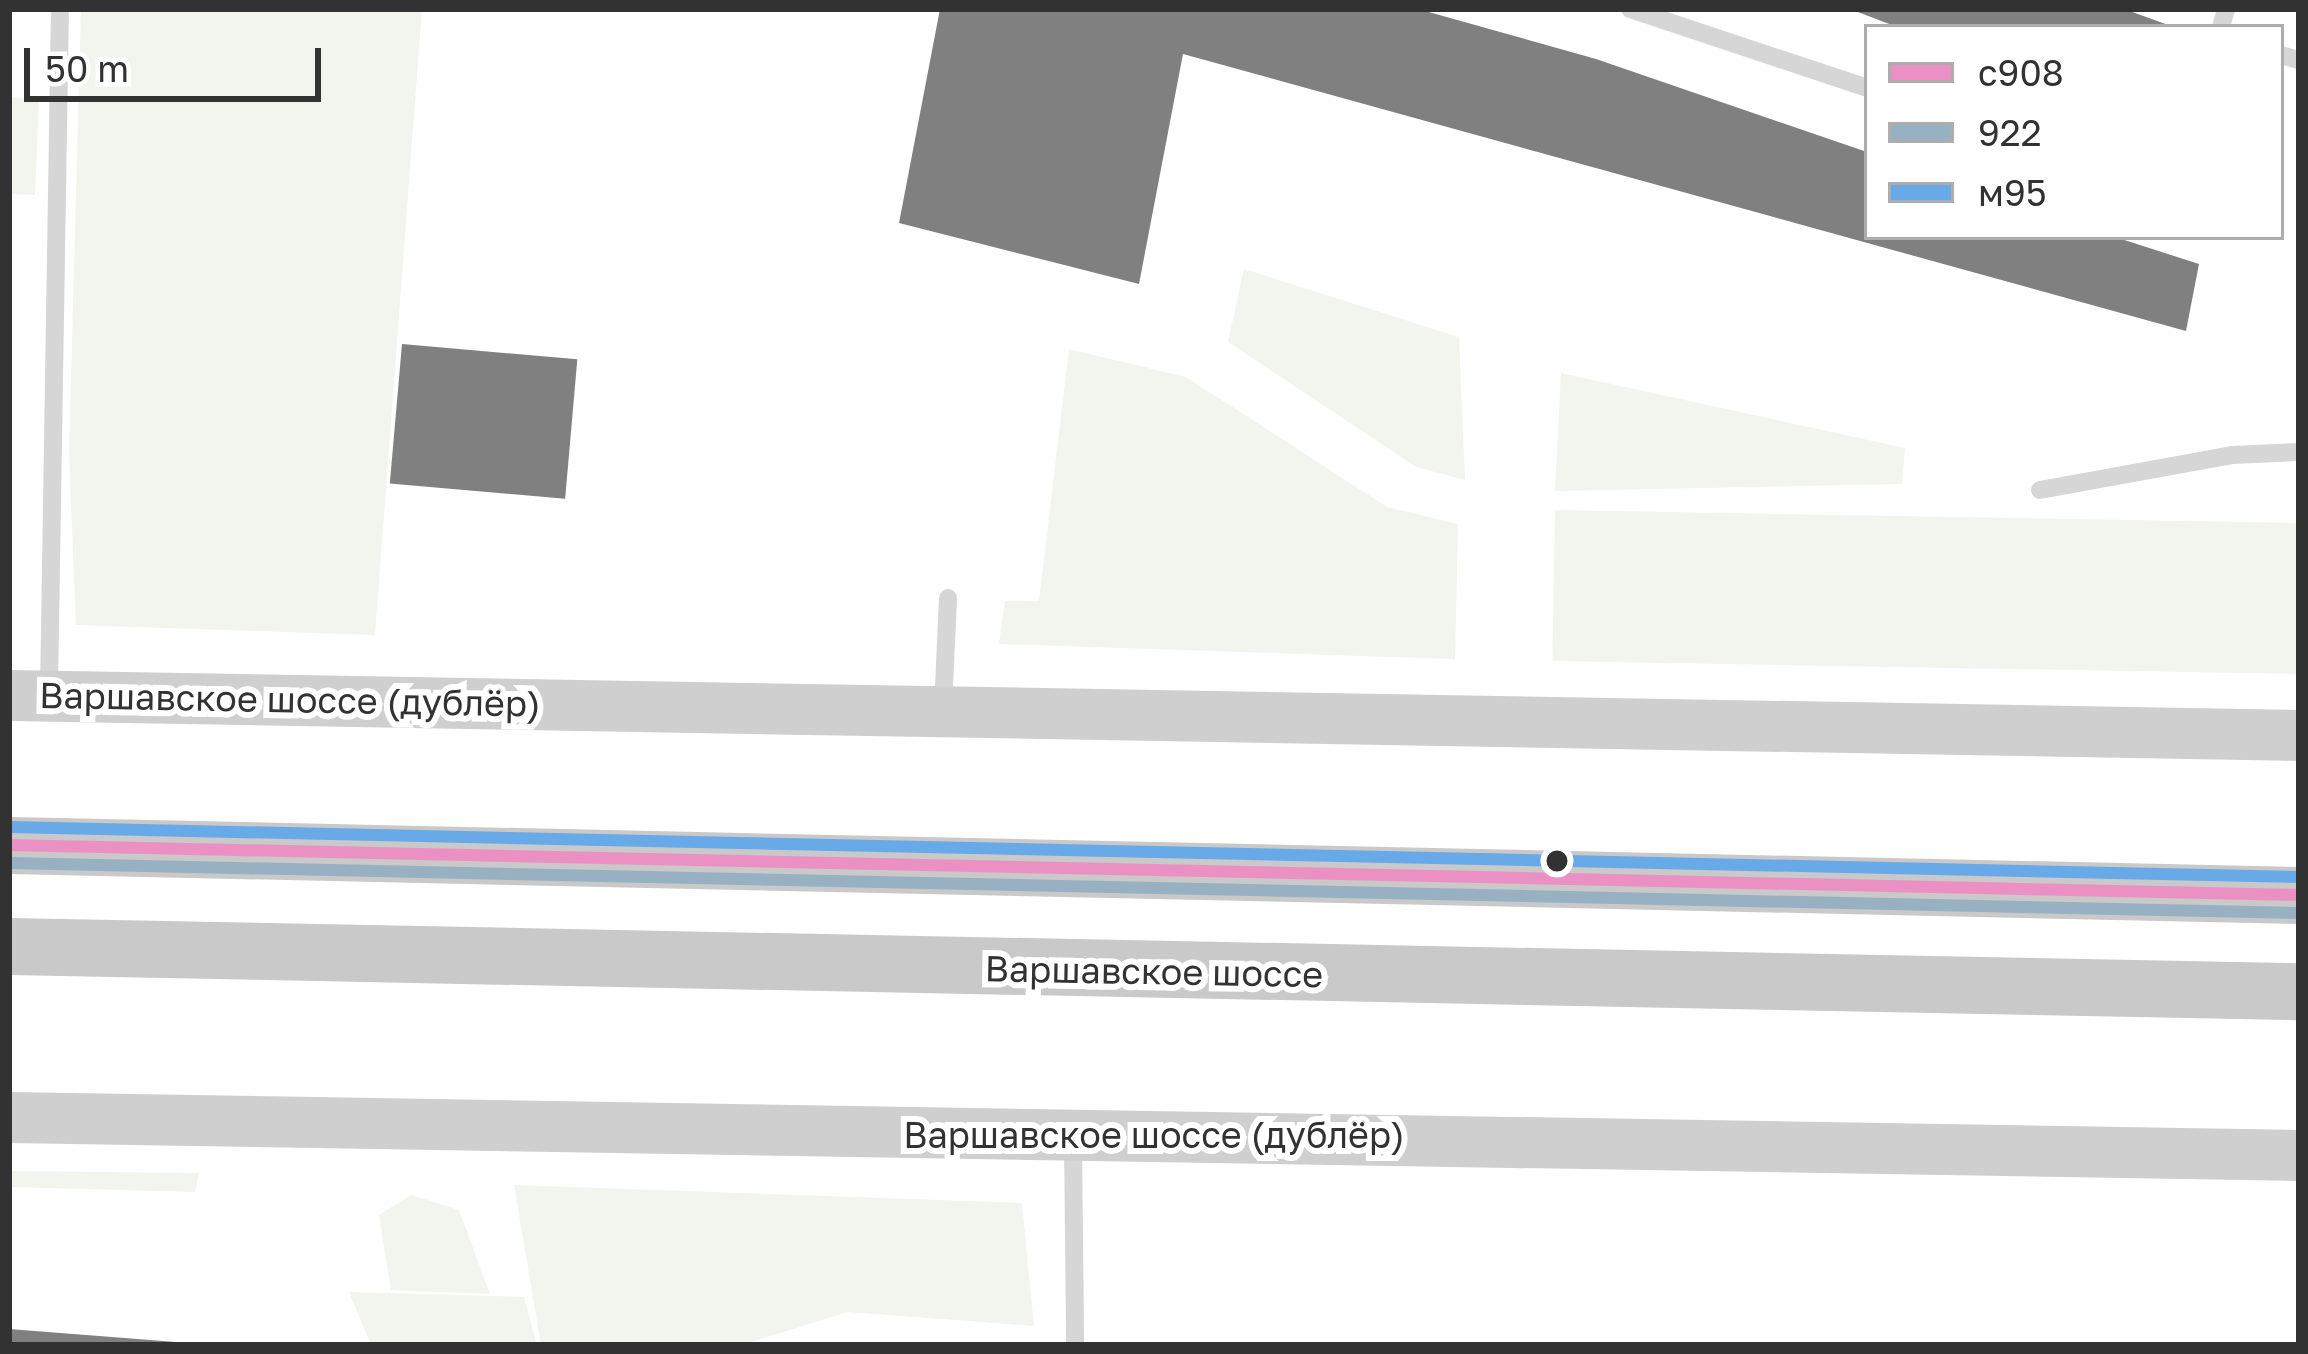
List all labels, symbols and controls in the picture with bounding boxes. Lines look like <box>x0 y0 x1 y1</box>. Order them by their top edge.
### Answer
scale bar <box>30 24 327 98</box>
legend <box>1864 24 2284 240</box>
text: 50 m <box>45 47 129 90</box>
text: с908 <box>1978 51 2064 94</box>
text: 922 <box>1978 111 2042 154</box>
text: м95 <box>1978 171 2047 214</box>
street label: Варшавское шоссе (дублёр) <box>39 673 541 725</box>
unlabelled marker <box>1546 850 1568 872</box>
street label: Варшавское шоссе <box>984 946 1324 996</box>
street label: Варшавское шоссе (дублёр) <box>903 1113 1405 1157</box>

